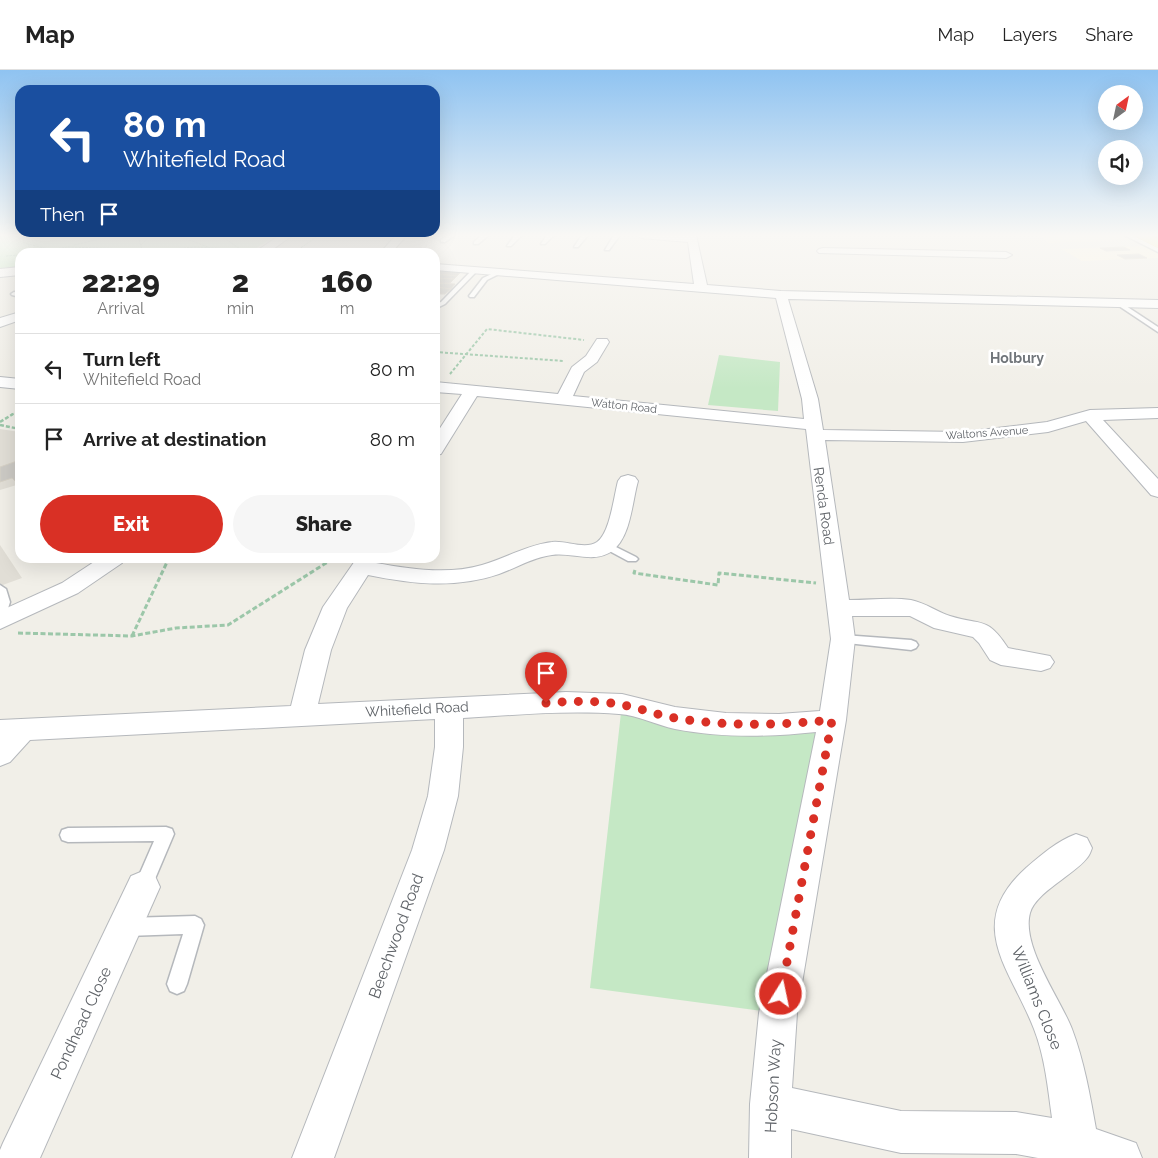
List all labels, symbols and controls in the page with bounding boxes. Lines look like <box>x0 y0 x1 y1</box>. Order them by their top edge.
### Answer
text: Map <box>25 20 75 49</box>
text: Map <box>938 24 974 45</box>
text: Layers <box>1002 24 1057 45</box>
text: Share <box>1085 24 1133 45</box>
north arrow <box>1098 85 1142 130</box>
map controls <box>1098 85 1143 185</box>
text: 80 m <box>123 104 207 145</box>
icon: left <box>40 105 105 170</box>
button: sound <box>1098 140 1143 185</box>
text: Whitefield Road <box>123 146 286 172</box>
icon: arrive <box>95 200 123 228</box>
text: Then <box>40 203 85 225</box>
text: 22:29 <box>82 264 160 299</box>
text: 2 <box>232 264 249 299</box>
text: 160 <box>321 264 373 299</box>
text: Arrival <box>97 299 144 318</box>
text: min <box>227 299 254 318</box>
text: m <box>340 299 354 318</box>
text: Turn left <box>83 348 160 370</box>
district label: Holbury <box>990 350 1044 366</box>
icon: left <box>40 355 68 383</box>
text: 80 m <box>370 358 415 380</box>
text: Whitefield Road <box>83 370 201 389</box>
street label: Watton Road <box>590 396 658 416</box>
street label: Waltons Avenue <box>945 424 1029 442</box>
icon: arrive <box>40 425 68 453</box>
text: Arrive at destination <box>83 428 267 450</box>
text: 80 m <box>370 428 415 450</box>
street label: Renda Road <box>811 466 837 546</box>
button: Exit <box>40 495 223 553</box>
button: Share <box>233 495 415 553</box>
pin <box>525 652 567 703</box>
icon: arrive <box>532 659 560 687</box>
street label: Whitefield Road <box>365 698 469 720</box>
street label: Beechwood Road <box>365 871 427 1001</box>
street label: Williams Close <box>1008 944 1066 1052</box>
street label: Pondhead Close <box>47 964 115 1082</box>
position arrow <box>754 967 806 1019</box>
street label: Hobson Way <box>761 1038 785 1134</box>

